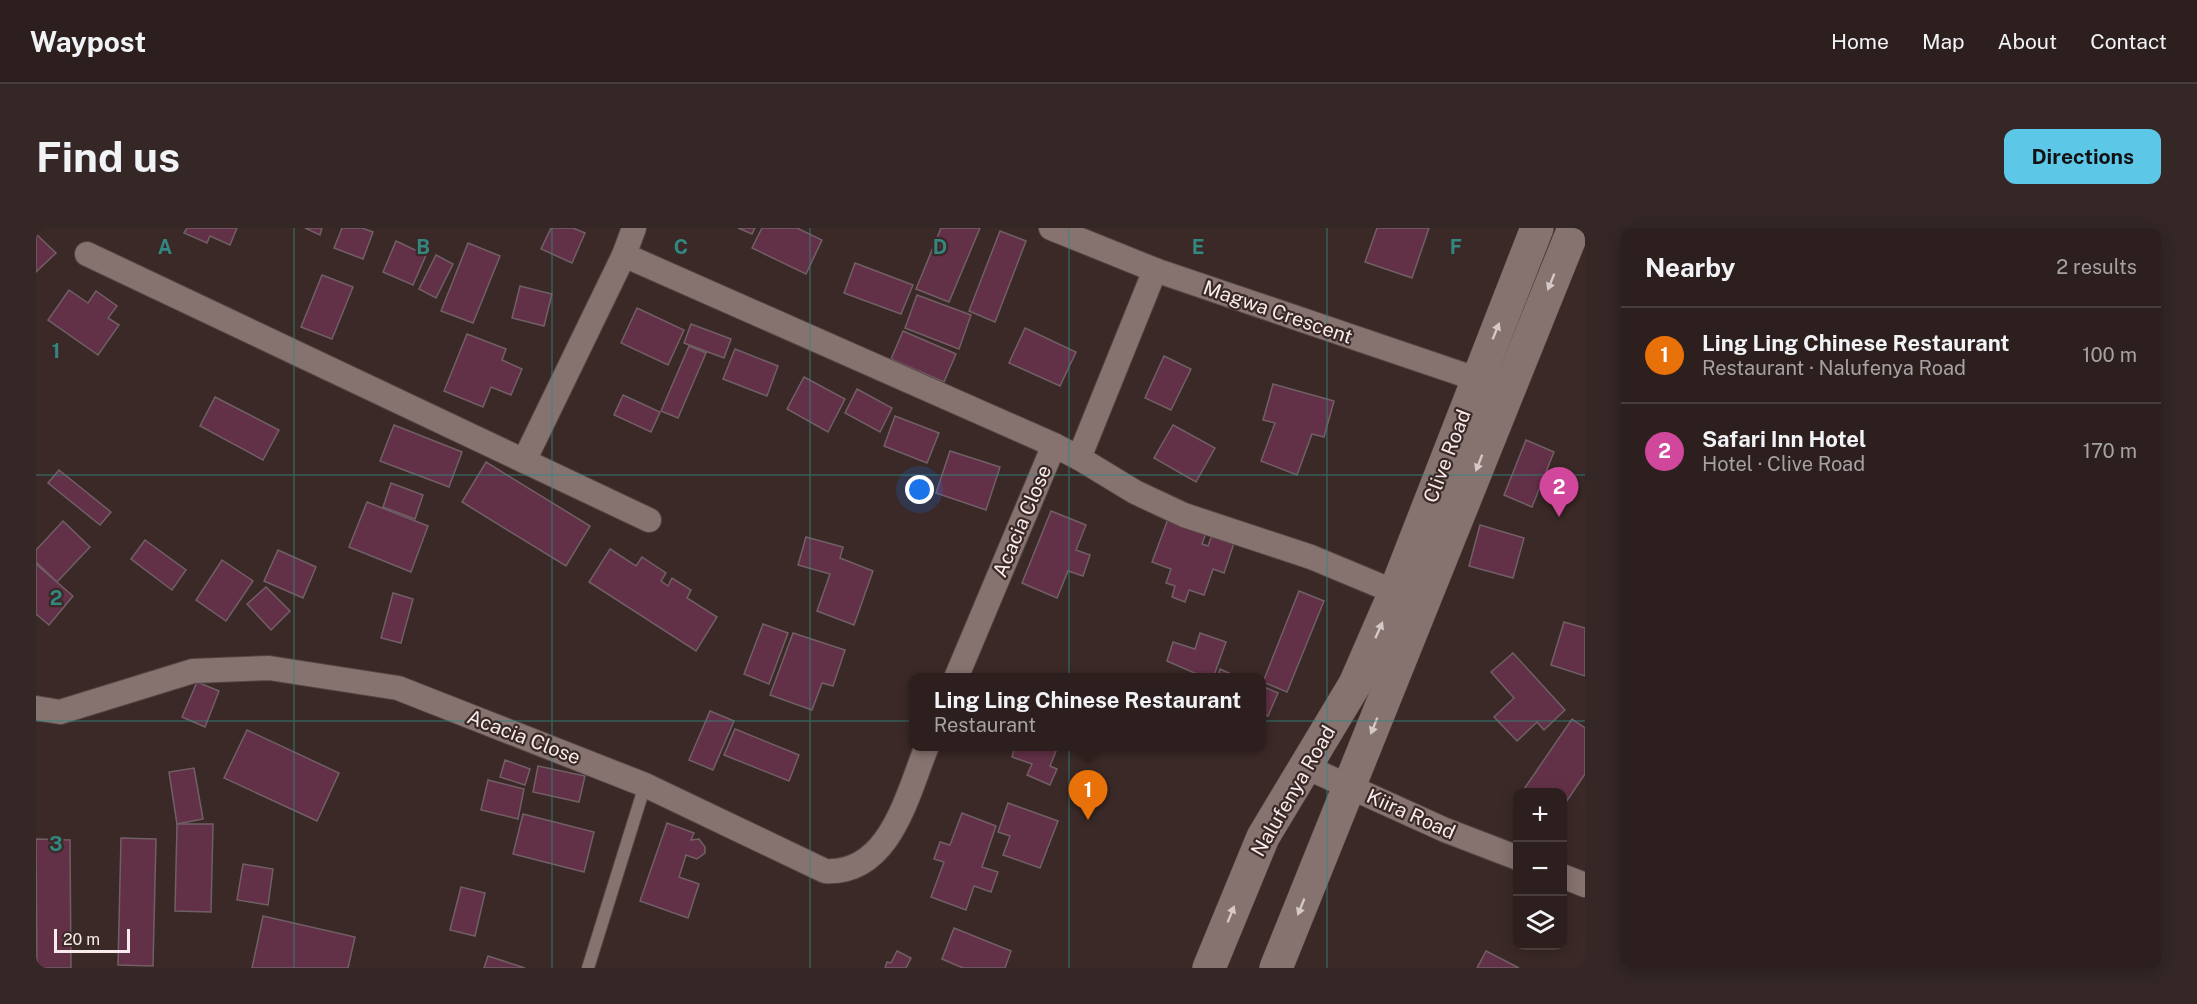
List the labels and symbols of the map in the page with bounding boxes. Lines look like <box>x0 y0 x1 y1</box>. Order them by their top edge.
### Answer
text: A <box>158 235 172 259</box>
text: B <box>416 235 430 259</box>
text: C <box>674 235 688 259</box>
text: D <box>933 235 947 259</box>
text: E <box>1192 235 1204 259</box>
text: F <box>1450 235 1462 259</box>
one-way arrow <box>1546 273 1555 291</box>
street label: Magwa Crescent <box>1200 275 1356 349</box>
one-way arrow <box>1492 322 1501 340</box>
text: 1 <box>52 339 60 363</box>
street label: Clive Road <box>1418 406 1476 506</box>
one-way arrow <box>1474 454 1483 472</box>
street label: Acacia Close <box>988 461 1056 581</box>
pin: 2 <box>1540 468 1579 517</box>
your location <box>905 475 934 504</box>
text: 2 <box>50 586 62 610</box>
one-way arrow <box>1375 621 1384 639</box>
street label: Acacia Close <box>464 704 584 770</box>
one-way arrow <box>1369 718 1379 736</box>
street label: Nalufenya Road <box>1246 721 1340 861</box>
pin: 1 <box>1068 770 1108 820</box>
street label: Kiira Road <box>1363 784 1459 844</box>
text: 3 <box>49 832 63 856</box>
one-way arrow <box>1296 898 1305 916</box>
one-way arrow <box>1226 904 1236 922</box>
scale bar <box>54 926 130 954</box>

